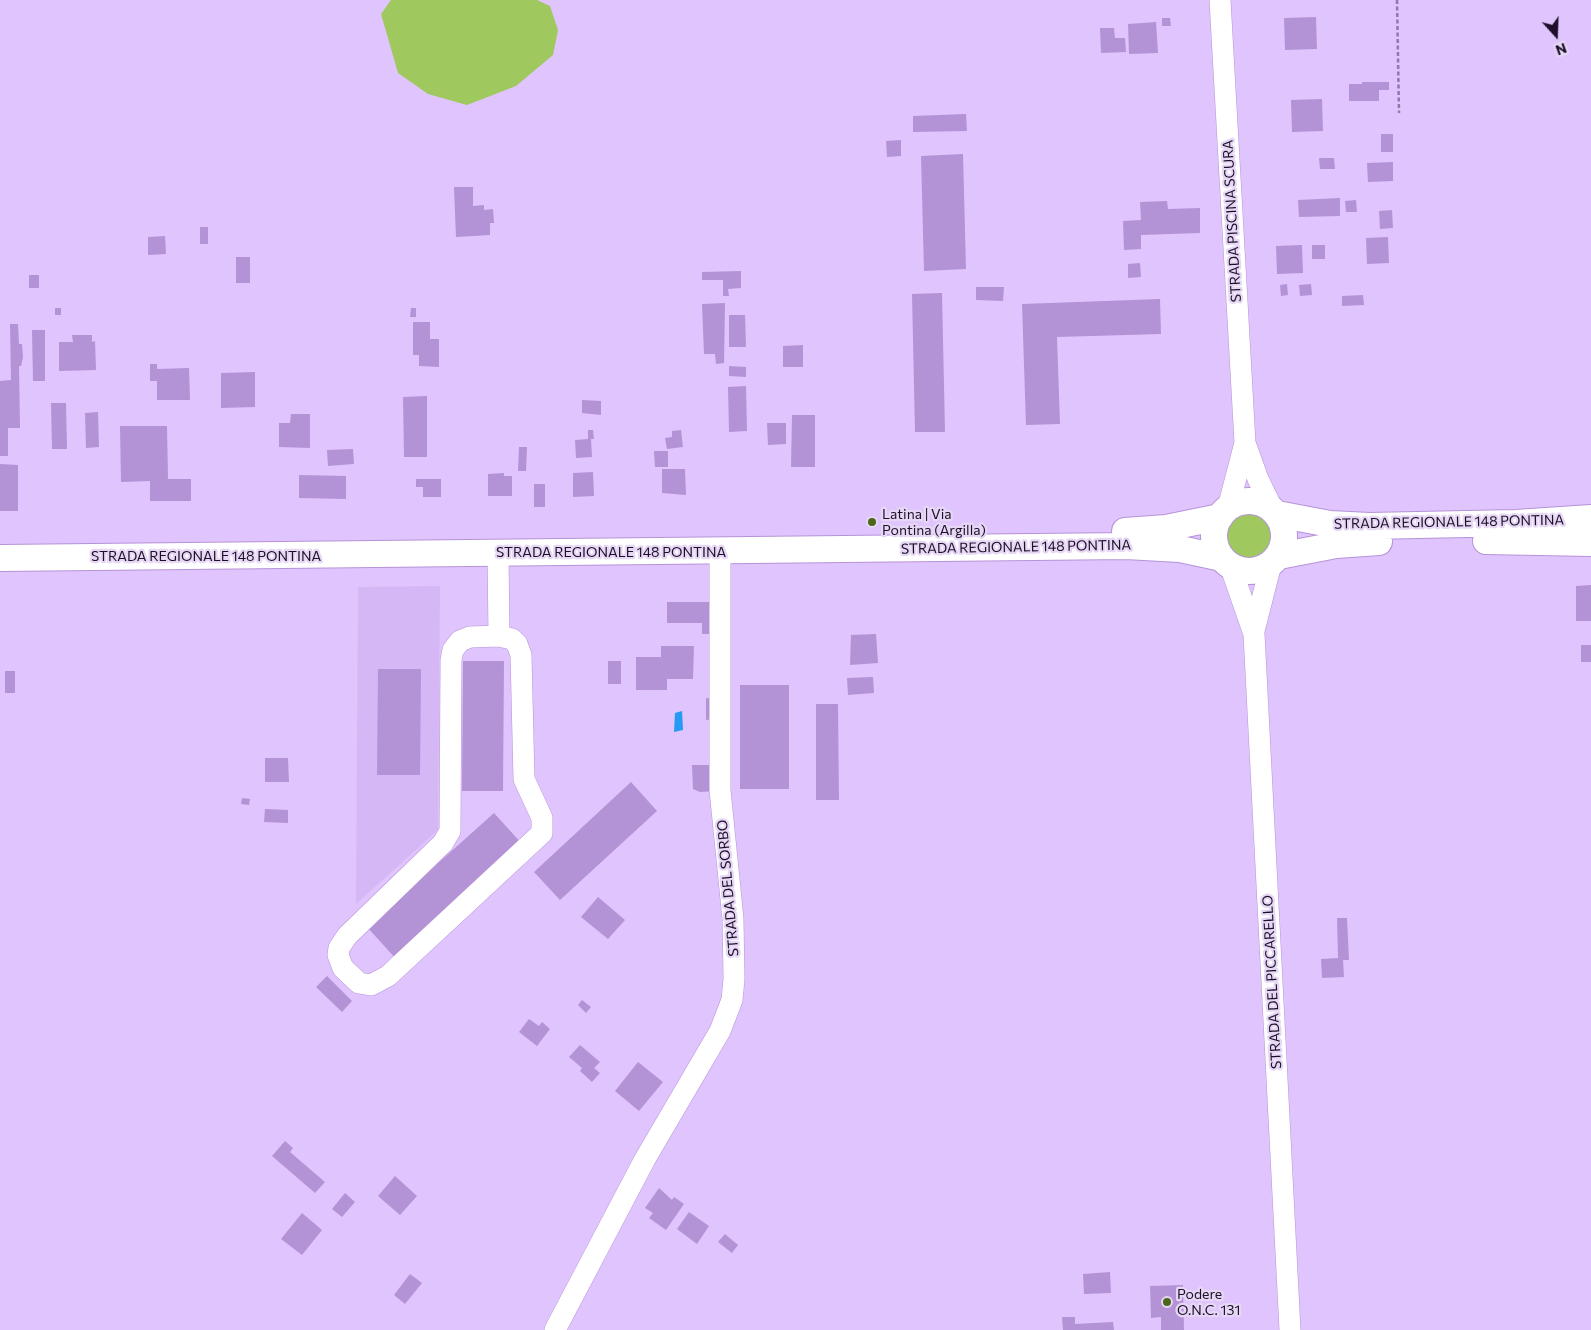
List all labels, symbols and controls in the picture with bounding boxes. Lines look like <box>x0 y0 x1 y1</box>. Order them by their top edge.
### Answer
north arrow <box>1531 10 1581 60</box>
text: N <box>1553 40 1569 59</box>
street label: STRADA PISCINA SCURA <box>1219 139 1245 303</box>
place label: Latina | Via Pontina (Argilla) <box>882 506 986 538</box>
street label: STRADA REGIONALE 148 PONTINA <box>1334 512 1564 532</box>
marker: Latina | Via Pontina (Argilla) <box>866 516 878 528</box>
street label: STRADA REGIONALE 148 PONTINA <box>901 537 1131 557</box>
street label: STRADA REGIONALE 148 PONTINA <box>496 544 726 560</box>
street label: STRADA REGIONALE 148 PONTINA <box>91 548 321 564</box>
street label: STRADA DEL SORBO <box>714 819 742 957</box>
street label: STRADA DEL PICCARELLO <box>1259 895 1285 1069</box>
place label: Podere O.N.C. 131 <box>1177 1286 1240 1318</box>
marker: Podere O.N.C. 131 <box>1161 1296 1173 1308</box>

